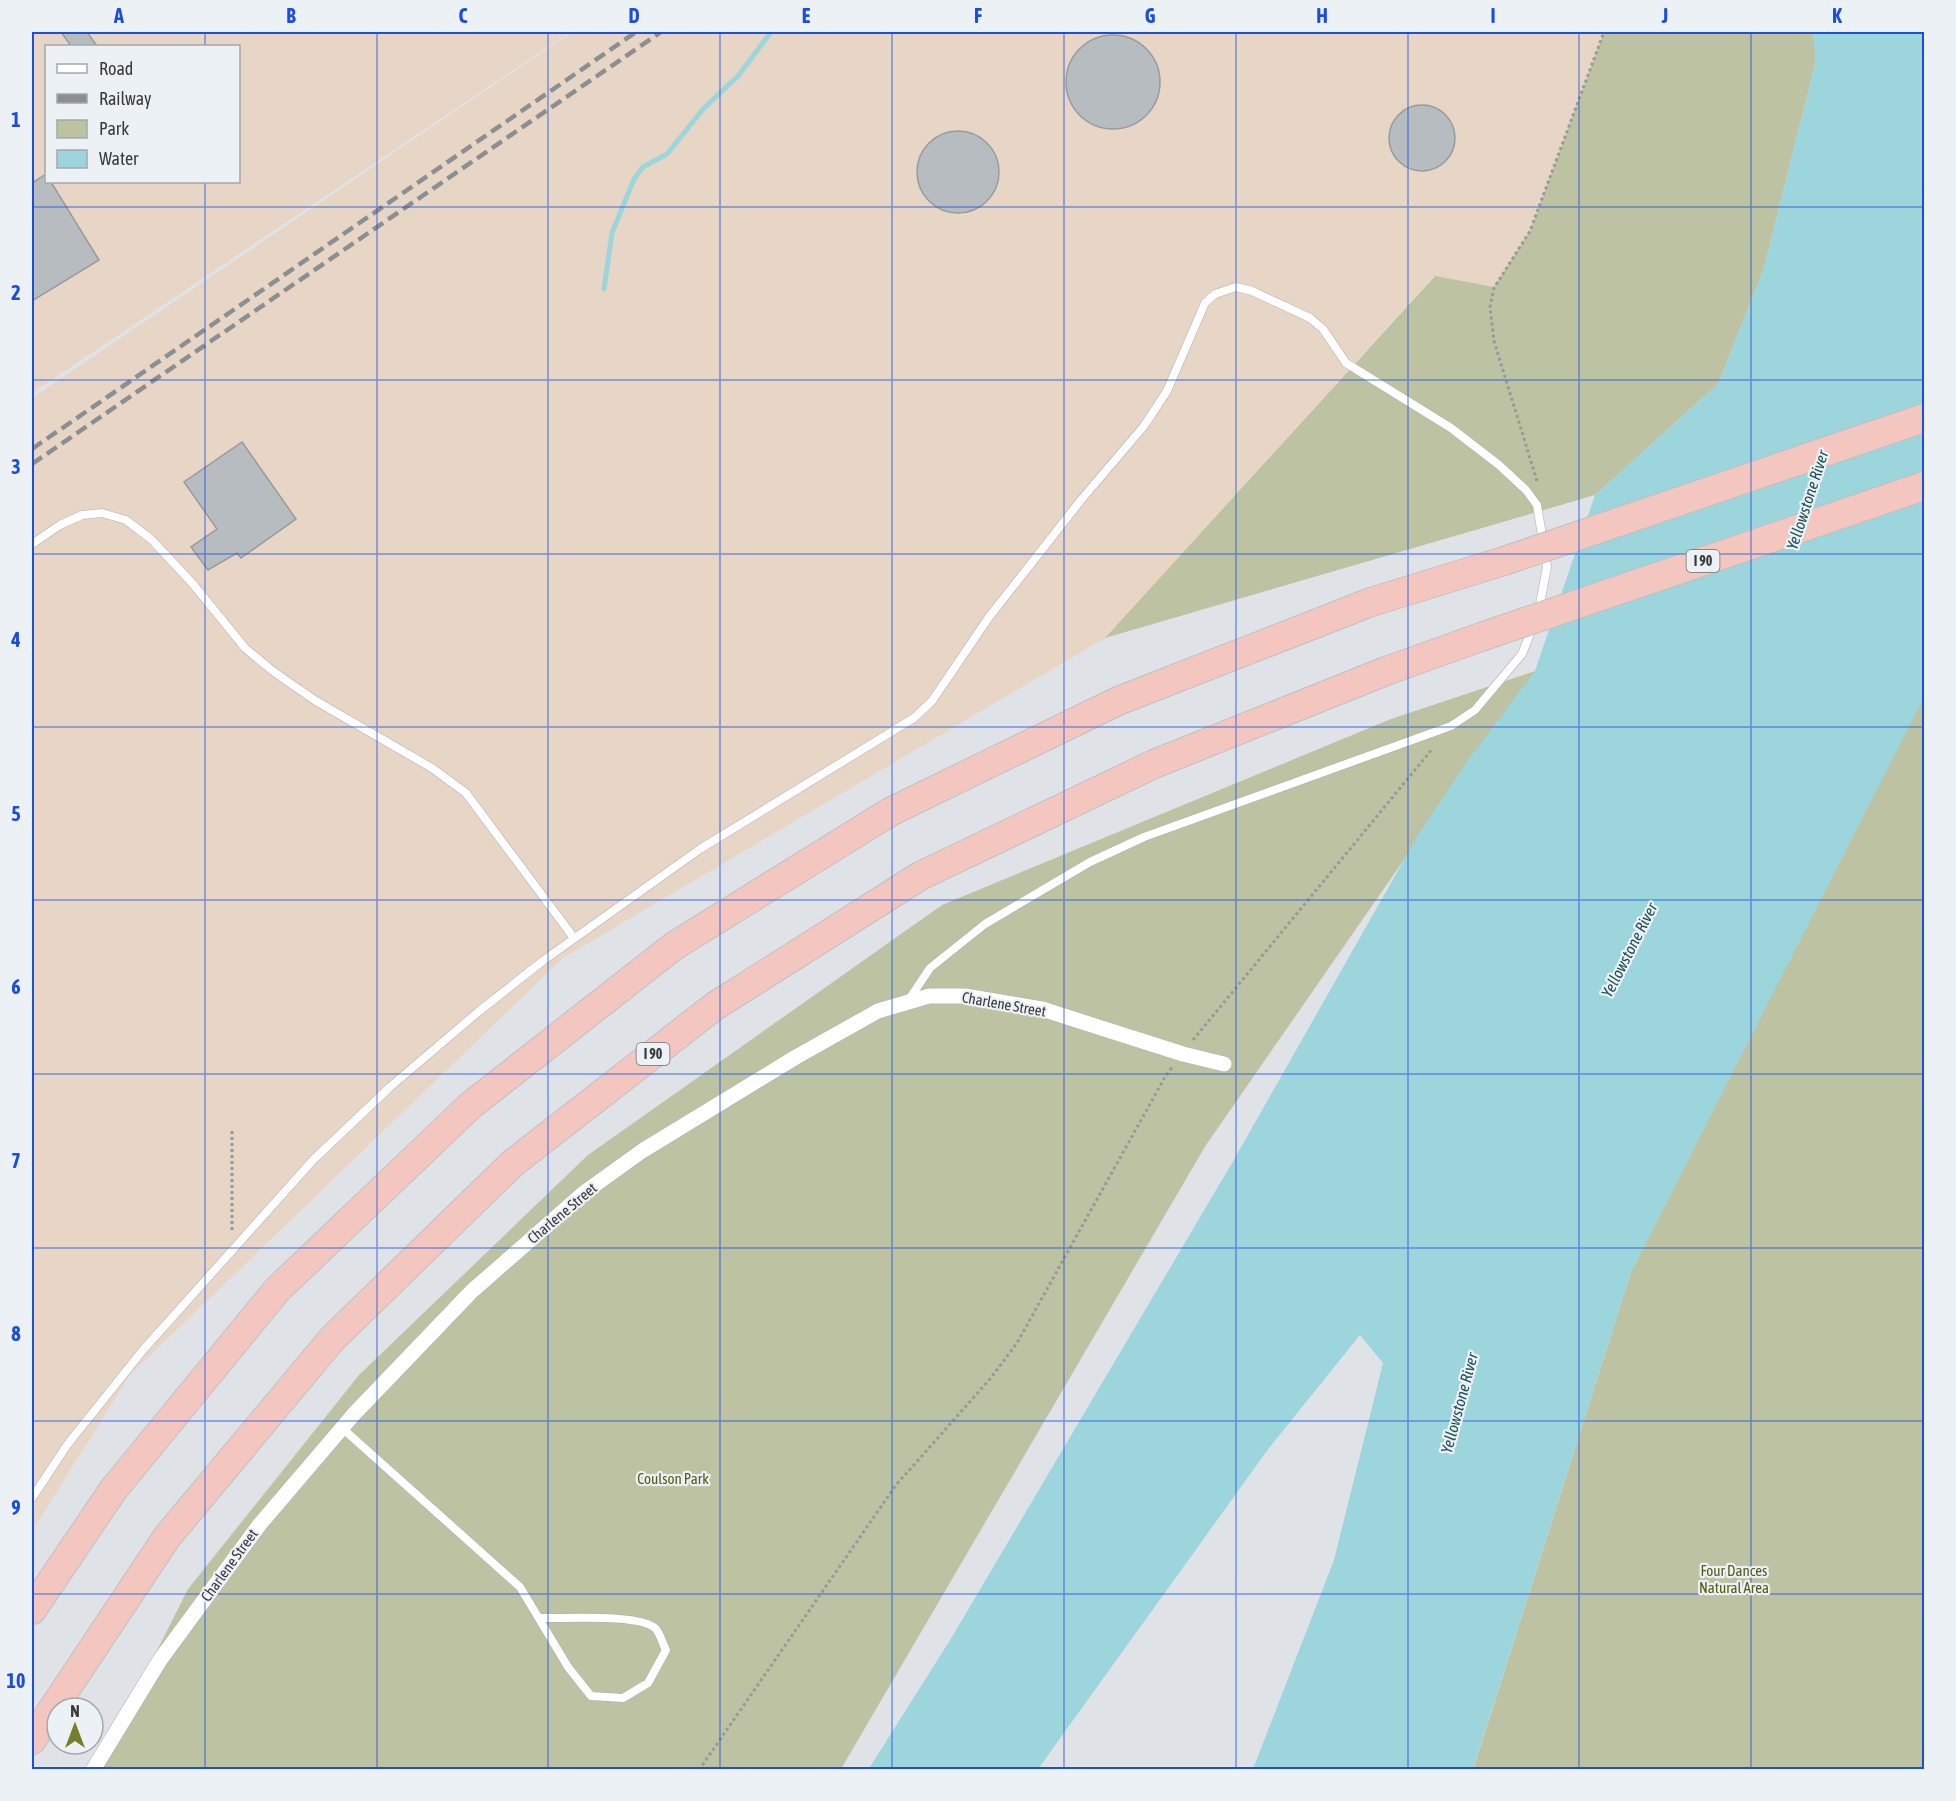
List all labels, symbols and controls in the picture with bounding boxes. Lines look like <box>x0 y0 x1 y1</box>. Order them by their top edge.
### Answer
text: A <box>113 4 124 27</box>
text: B <box>286 4 296 27</box>
text: C <box>459 4 468 27</box>
text: D <box>628 4 640 27</box>
text: E <box>802 4 811 27</box>
text: F <box>974 4 982 27</box>
text: G <box>1145 4 1156 27</box>
text: H <box>1316 4 1328 27</box>
text: I <box>1490 4 1496 27</box>
text: J <box>1661 4 1668 27</box>
text: K <box>1832 4 1842 27</box>
legend <box>45 45 240 183</box>
text: Road <box>99 58 133 79</box>
text: Railway <box>99 88 151 109</box>
text: 1 <box>11 108 21 131</box>
text: Park <box>99 118 129 139</box>
text: Water <box>99 148 139 169</box>
text: 2 <box>11 281 21 304</box>
water label: Yellowstone River <box>1782 447 1832 552</box>
text: 3 <box>11 455 21 478</box>
road number: I 90 <box>1686 550 1720 572</box>
text: 4 <box>10 628 21 651</box>
text: 5 <box>11 802 21 825</box>
water label: Yellowstone River <box>1597 899 1661 1000</box>
text: 6 <box>11 975 21 998</box>
street label: Charlene Street <box>961 988 1047 1020</box>
road number: I 90 <box>636 1043 670 1065</box>
text: 7 <box>11 1149 21 1172</box>
street label: Charlene Street <box>524 1179 600 1247</box>
text: 8 <box>11 1322 21 1345</box>
water label: Yellowstone River <box>1437 1349 1481 1455</box>
park label: Coulson Park <box>637 1470 709 1487</box>
text: 9 <box>11 1496 21 1519</box>
street label: Charlene Street <box>197 1526 261 1604</box>
park label: Four Dances Natural Area <box>1699 1562 1769 1596</box>
text: 10 <box>7 1669 25 1692</box>
north arrow <box>45 1696 105 1756</box>
text: N <box>70 1702 80 1720</box>

